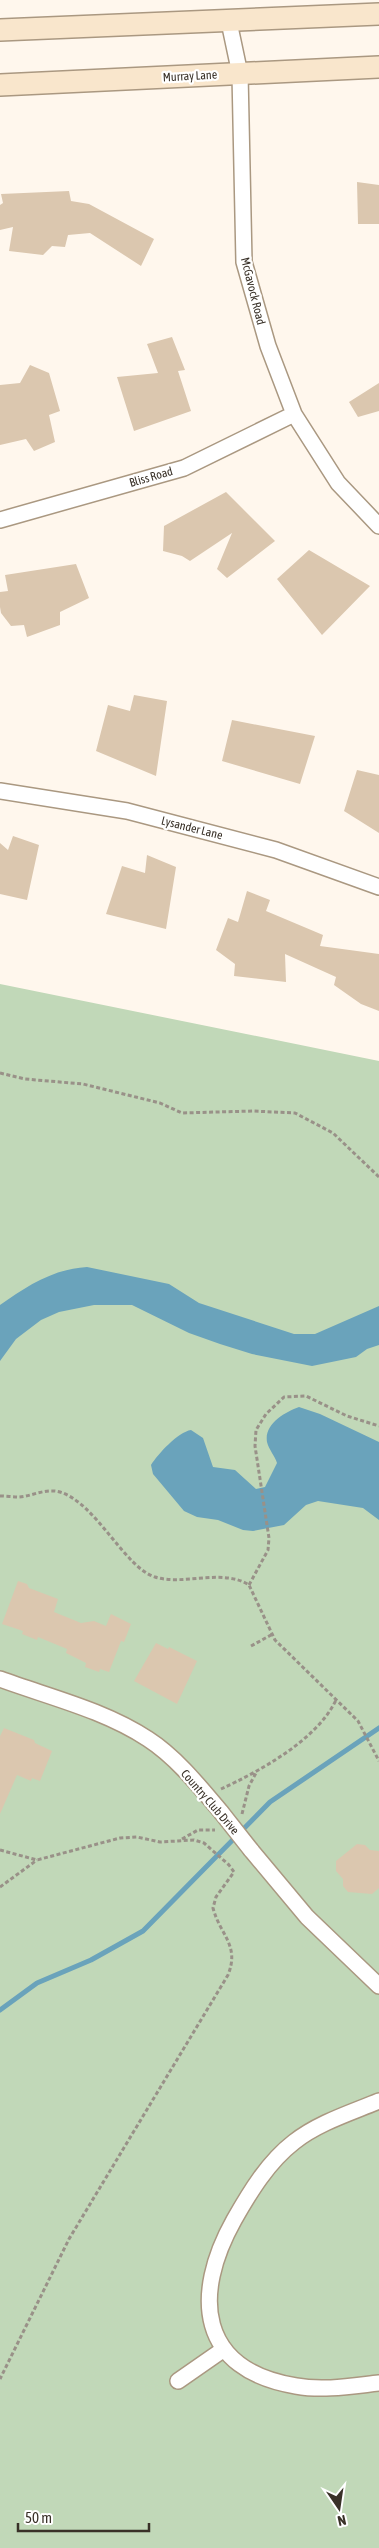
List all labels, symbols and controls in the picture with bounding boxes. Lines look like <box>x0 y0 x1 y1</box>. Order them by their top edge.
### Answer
street label: Murray Lane <box>162 68 218 84</box>
street label: McGavock Road <box>238 256 268 326</box>
street label: Bliss Road <box>128 464 174 490</box>
street label: Lysander Lane <box>160 814 224 842</box>
street label: Country Club Drive <box>178 1767 242 1837</box>
north arrow <box>314 2483 364 2533</box>
scale bar <box>18 2500 149 2532</box>
text: 50 m <box>25 2509 52 2526</box>
text: N <box>336 2512 348 2529</box>

